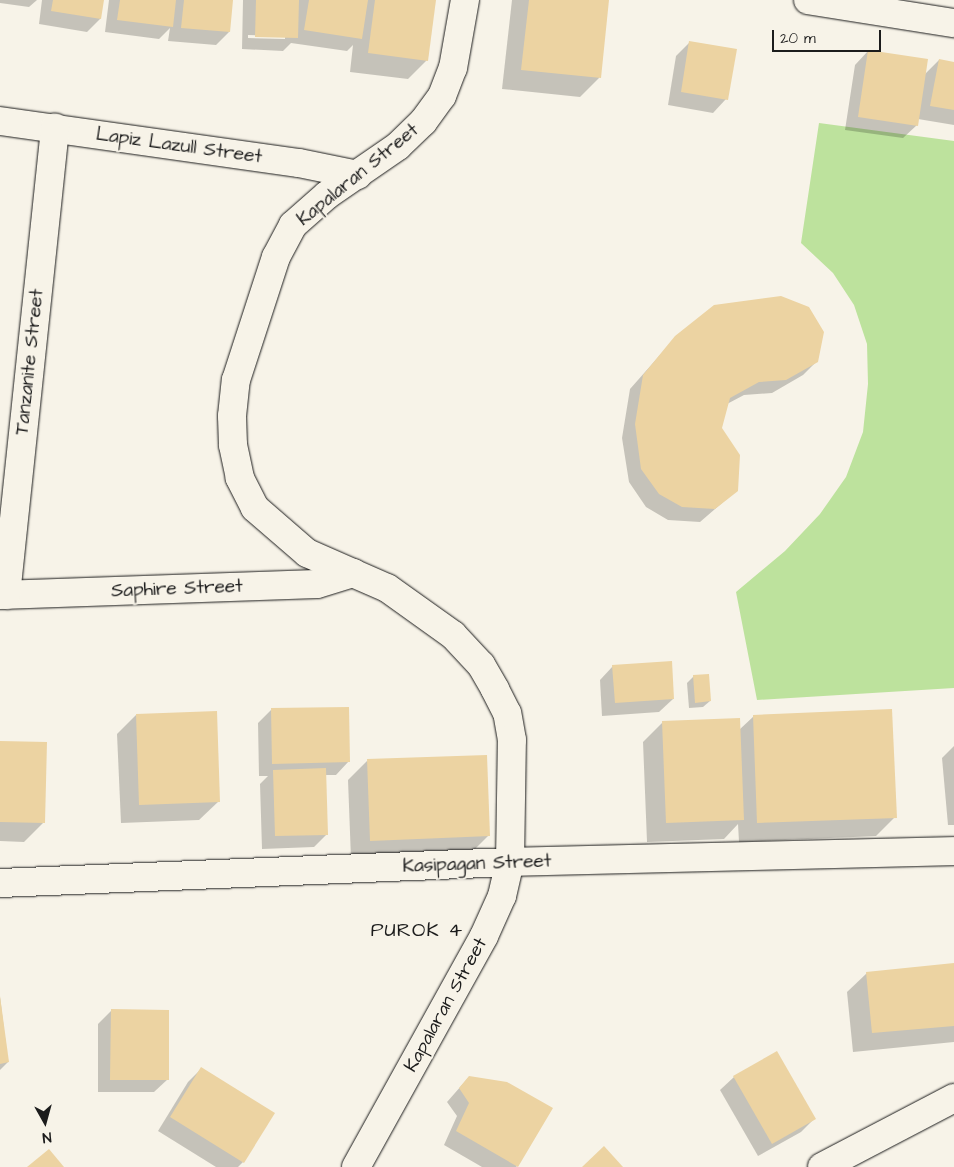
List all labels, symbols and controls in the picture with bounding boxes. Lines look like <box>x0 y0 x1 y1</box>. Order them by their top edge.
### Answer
scale bar <box>774 20 883 52</box>
text: 20 m <box>780 28 816 49</box>
street label: Kapalaran Street <box>293 119 423 231</box>
street label: Lapiz Lazull Street <box>95 123 263 169</box>
street label: Tanzanite Street <box>11 288 49 436</box>
street label: Saphire Street <box>111 575 243 603</box>
street label: Kasipagan Street <box>402 850 552 878</box>
district label: PUROK 4 <box>370 918 464 942</box>
street label: Kapalaran Street <box>400 934 492 1076</box>
north arrow <box>20 1097 70 1147</box>
text: N <box>41 1126 52 1147</box>

